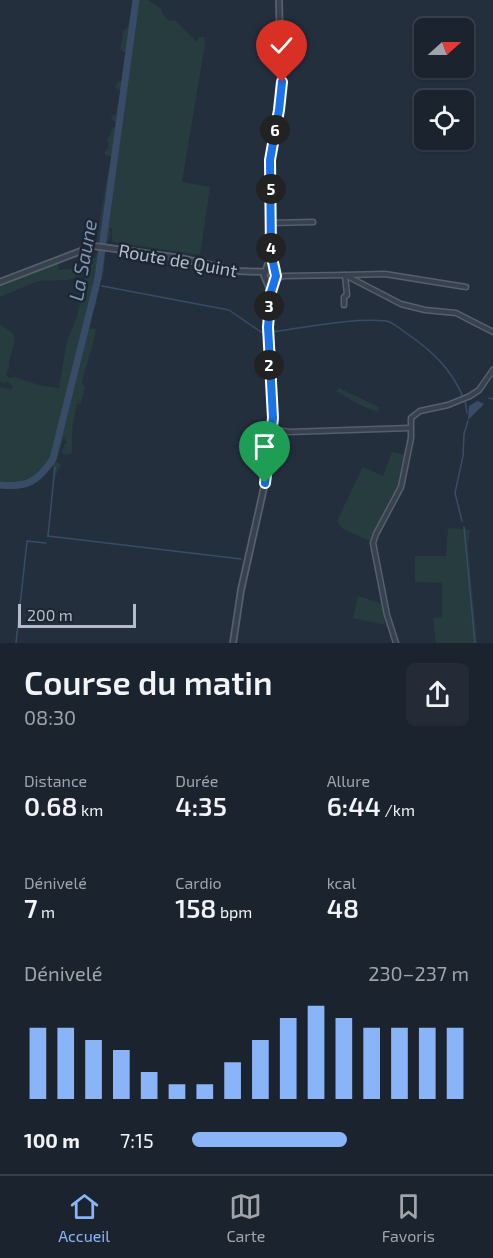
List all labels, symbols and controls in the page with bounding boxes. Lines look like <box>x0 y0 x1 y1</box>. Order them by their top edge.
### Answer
north arrow <box>414 18 474 78</box>
map controls <box>414 18 474 150</box>
pin <box>256 20 307 82</box>
icon: check <box>265 29 298 62</box>
button: locate <box>414 90 474 150</box>
pin: 6 <box>260 115 290 145</box>
text: 6 <box>270 120 280 139</box>
pin: 5 <box>256 174 286 204</box>
text: 5 <box>267 179 275 198</box>
water label: La Saune <box>63 217 101 303</box>
pin: 4 <box>256 233 286 263</box>
text: 4 <box>266 238 276 257</box>
street label: Route de Quint <box>117 239 239 281</box>
pin: 3 <box>254 291 284 321</box>
text: 3 <box>264 296 274 315</box>
pin: 2 <box>254 350 284 380</box>
text: 2 <box>264 355 274 374</box>
pin <box>239 421 290 483</box>
icon: arrive <box>248 430 281 463</box>
scale bar <box>18 601 136 628</box>
text: 200 m <box>27 605 73 624</box>
text: Course du matin <box>24 662 273 702</box>
button: share <box>406 663 469 726</box>
text: 08:30 <box>24 705 76 729</box>
text: Distance <box>24 771 87 790</box>
text: Durée <box>175 771 218 790</box>
text: Allure <box>327 771 370 790</box>
text: 0.68 <box>24 790 77 821</box>
text: 4:35 <box>175 790 227 821</box>
text: 6:44 <box>327 790 381 821</box>
text: km <box>77 800 103 819</box>
text: /km <box>381 800 415 819</box>
text: Dénivelé <box>24 873 87 892</box>
text: Cardio <box>175 873 222 892</box>
text: kcal <box>327 873 356 892</box>
text: 7 <box>24 892 38 923</box>
text: 158 <box>175 892 216 923</box>
text: 48 <box>327 892 359 923</box>
text: m <box>38 902 55 921</box>
text: bpm <box>216 902 252 921</box>
text: Dénivelé <box>24 961 103 985</box>
text: 230–237 m <box>368 961 469 985</box>
text: 100 m <box>24 1128 80 1152</box>
text: 7:15 <box>120 1128 154 1152</box>
tab: Accueil <box>58 1190 110 1245</box>
tab: Carte <box>226 1190 265 1245</box>
tab: Favoris <box>382 1190 435 1245</box>

